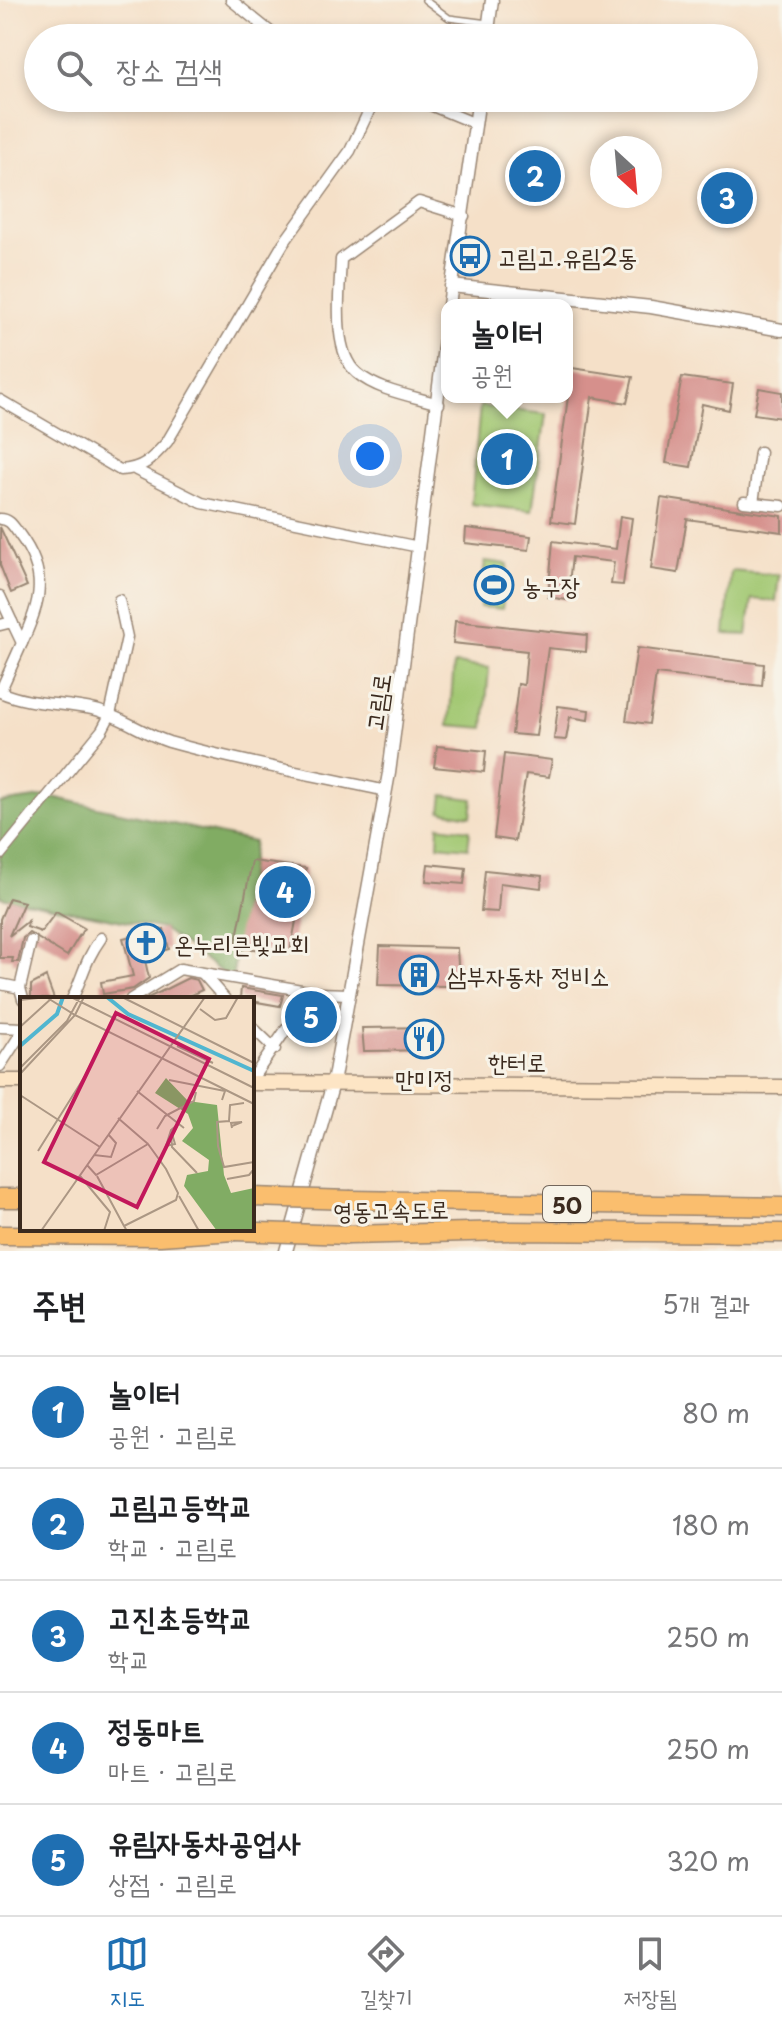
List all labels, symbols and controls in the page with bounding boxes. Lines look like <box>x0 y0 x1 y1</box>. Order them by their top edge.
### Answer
search box <box>24 24 758 112</box>
icon: search <box>52 46 96 90</box>
text: 장소 검색 <box>116 46 222 91</box>
north arrow <box>590 136 662 208</box>
pin: 2 <box>509 146 561 206</box>
pin: 3 <box>701 168 753 228</box>
bus stop icon: 고림고.유림2동 <box>449 235 491 277</box>
place label: 고림고.유림2동 <box>498 238 637 274</box>
popup <box>441 299 573 403</box>
text: 놀이터 <box>471 309 543 354</box>
text: 공원 <box>471 354 513 393</box>
pin: 1 <box>481 429 533 489</box>
your location <box>350 436 390 476</box>
sports icon: 농구장 <box>473 564 515 606</box>
place label: 농구장 <box>522 567 580 603</box>
street label: 고림로 <box>355 671 399 733</box>
pin: 4 <box>259 862 311 922</box>
church icon: 온누리큰빛교회 <box>125 922 167 964</box>
place label: 온누리큰빛교회 <box>174 925 309 961</box>
building icon: 삼부자동차 정비소 <box>398 954 440 996</box>
place label: 삼부자동차 정비소 <box>447 957 609 993</box>
pin: 5 <box>285 987 337 1047</box>
inset map <box>20 997 254 1231</box>
restaurant icon: 만미정 <box>403 1018 445 1060</box>
street label: 한터로 <box>488 1043 546 1079</box>
place label: 만미정 <box>395 1060 453 1096</box>
road number: 50 <box>543 1186 591 1222</box>
street label: 영동고속도로 <box>333 1190 449 1228</box>
text: 주변 <box>32 1277 87 1329</box>
text: 5개 결과 <box>662 1284 750 1323</box>
text: 놀이터 <box>108 1370 180 1415</box>
text: 1 <box>52 1393 64 1432</box>
text: 80 m <box>682 1393 750 1432</box>
text: 공원 · 고림로 <box>108 1415 237 1454</box>
text: 고림고등학교 <box>108 1482 253 1527</box>
text: 2 <box>49 1505 67 1544</box>
text: 180 m <box>672 1505 750 1544</box>
text: 학교 · 고림로 <box>108 1527 237 1566</box>
text: 고진초등학교 <box>108 1594 253 1639</box>
text: 3 <box>49 1617 67 1656</box>
text: 250 m <box>666 1617 750 1656</box>
text: 학교 <box>108 1639 150 1678</box>
text: 정동마트 <box>108 1706 205 1751</box>
text: 4 <box>49 1729 67 1768</box>
text: 250 m <box>666 1729 750 1768</box>
text: 마트 · 고림로 <box>108 1751 237 1790</box>
text: 유림자동차공업사 <box>108 1818 301 1863</box>
text: 5 <box>50 1841 66 1880</box>
text: 320 m <box>666 1841 750 1880</box>
text: 상점 · 고림로 <box>108 1863 237 1902</box>
tab: 지도 <box>105 1932 149 2013</box>
tab: 길찾기 <box>360 1932 413 2013</box>
tab: 저장됨 <box>624 1932 677 2013</box>

